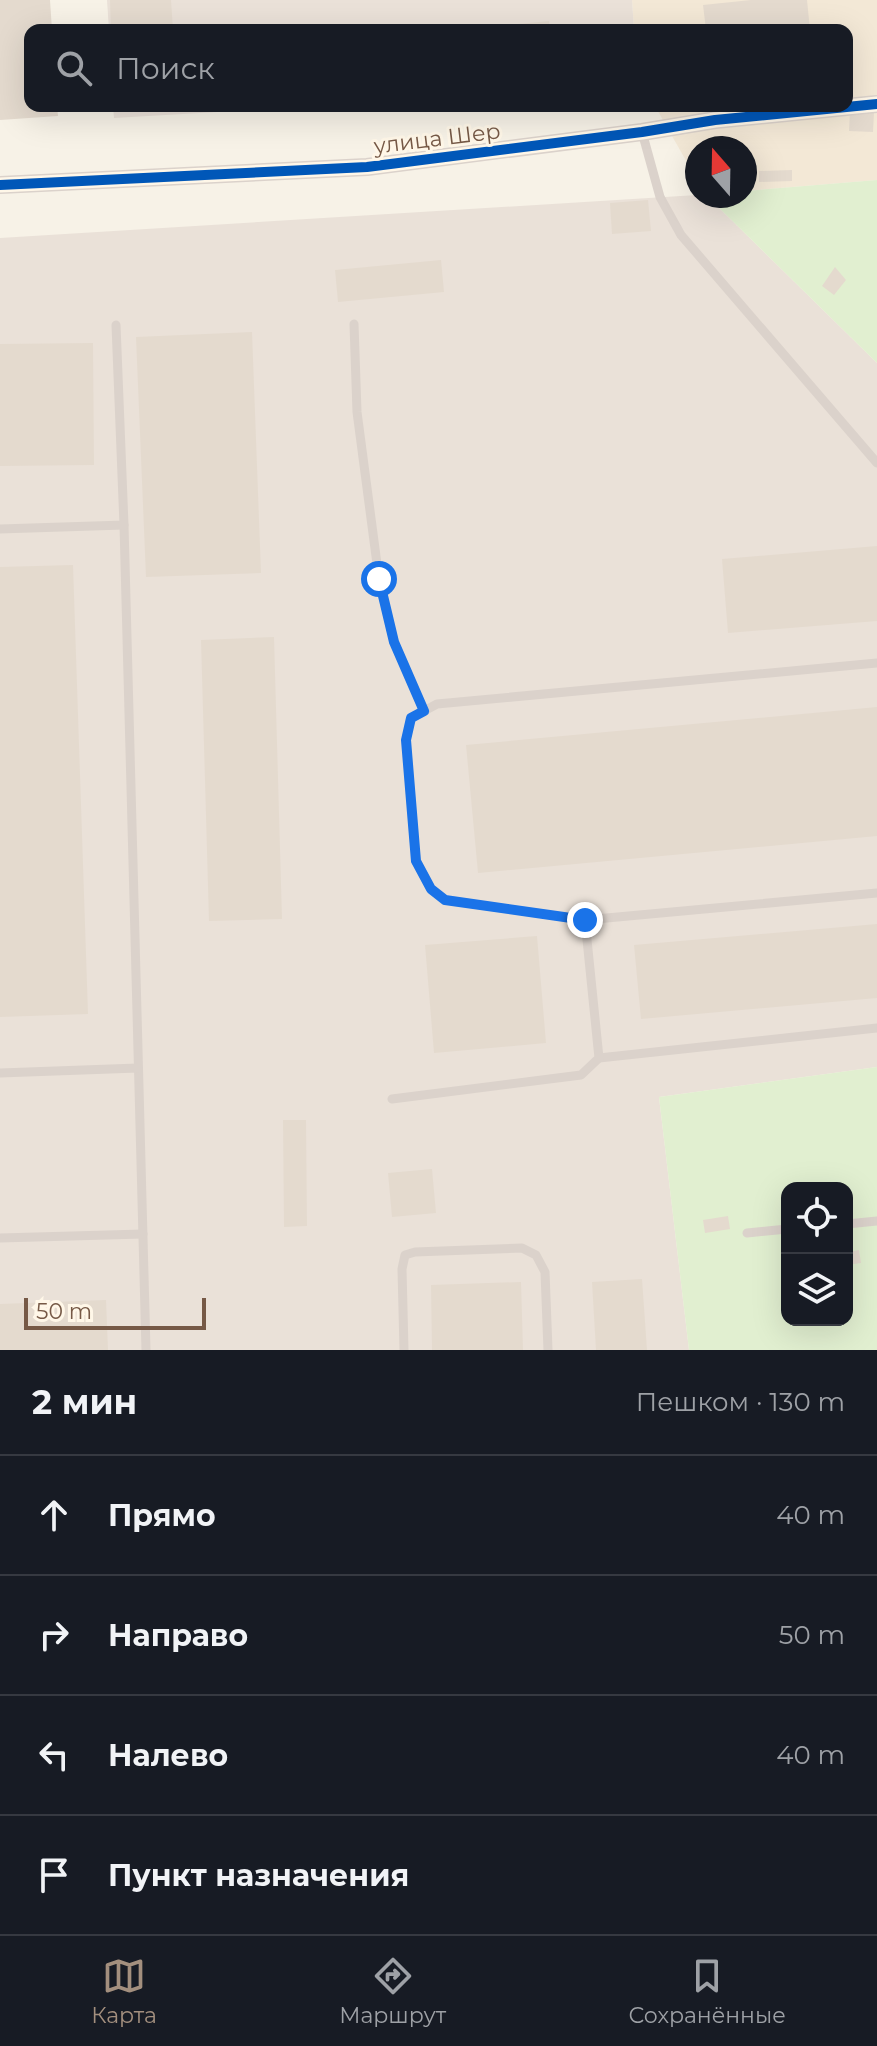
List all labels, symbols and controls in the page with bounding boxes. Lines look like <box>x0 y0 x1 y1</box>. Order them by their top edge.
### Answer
search box <box>24 24 853 112</box>
icon: search <box>52 46 96 90</box>
text: Поиск <box>116 50 215 87</box>
street label: улица Шер <box>371 117 502 160</box>
north arrow <box>685 136 757 208</box>
route start <box>361 561 397 597</box>
route end <box>567 902 603 938</box>
map controls <box>781 1182 853 1326</box>
button: locate <box>781 1182 853 1254</box>
button: layers <box>781 1254 853 1326</box>
scale bar <box>24 1294 206 1330</box>
text: 50 m <box>36 1298 92 1325</box>
text: 2 мин <box>32 1381 137 1423</box>
text: Пешком · 130 m <box>636 1386 845 1418</box>
icon: ahead <box>32 1493 76 1537</box>
text: Прямо <box>108 1497 216 1534</box>
text: 40 m <box>776 1499 845 1531</box>
icon: right <box>32 1613 76 1657</box>
text: Направо <box>108 1617 248 1654</box>
text: 50 m <box>779 1619 845 1651</box>
icon: left <box>32 1733 76 1777</box>
text: Налево <box>108 1737 228 1774</box>
text: 40 m <box>776 1739 845 1771</box>
icon: arrive <box>32 1853 76 1897</box>
text: Пункт назначения <box>108 1857 409 1894</box>
tab: Карта <box>91 1954 157 2029</box>
tab: Маршрут <box>339 1954 446 2029</box>
tab: Сохранённые <box>629 1954 786 2029</box>

